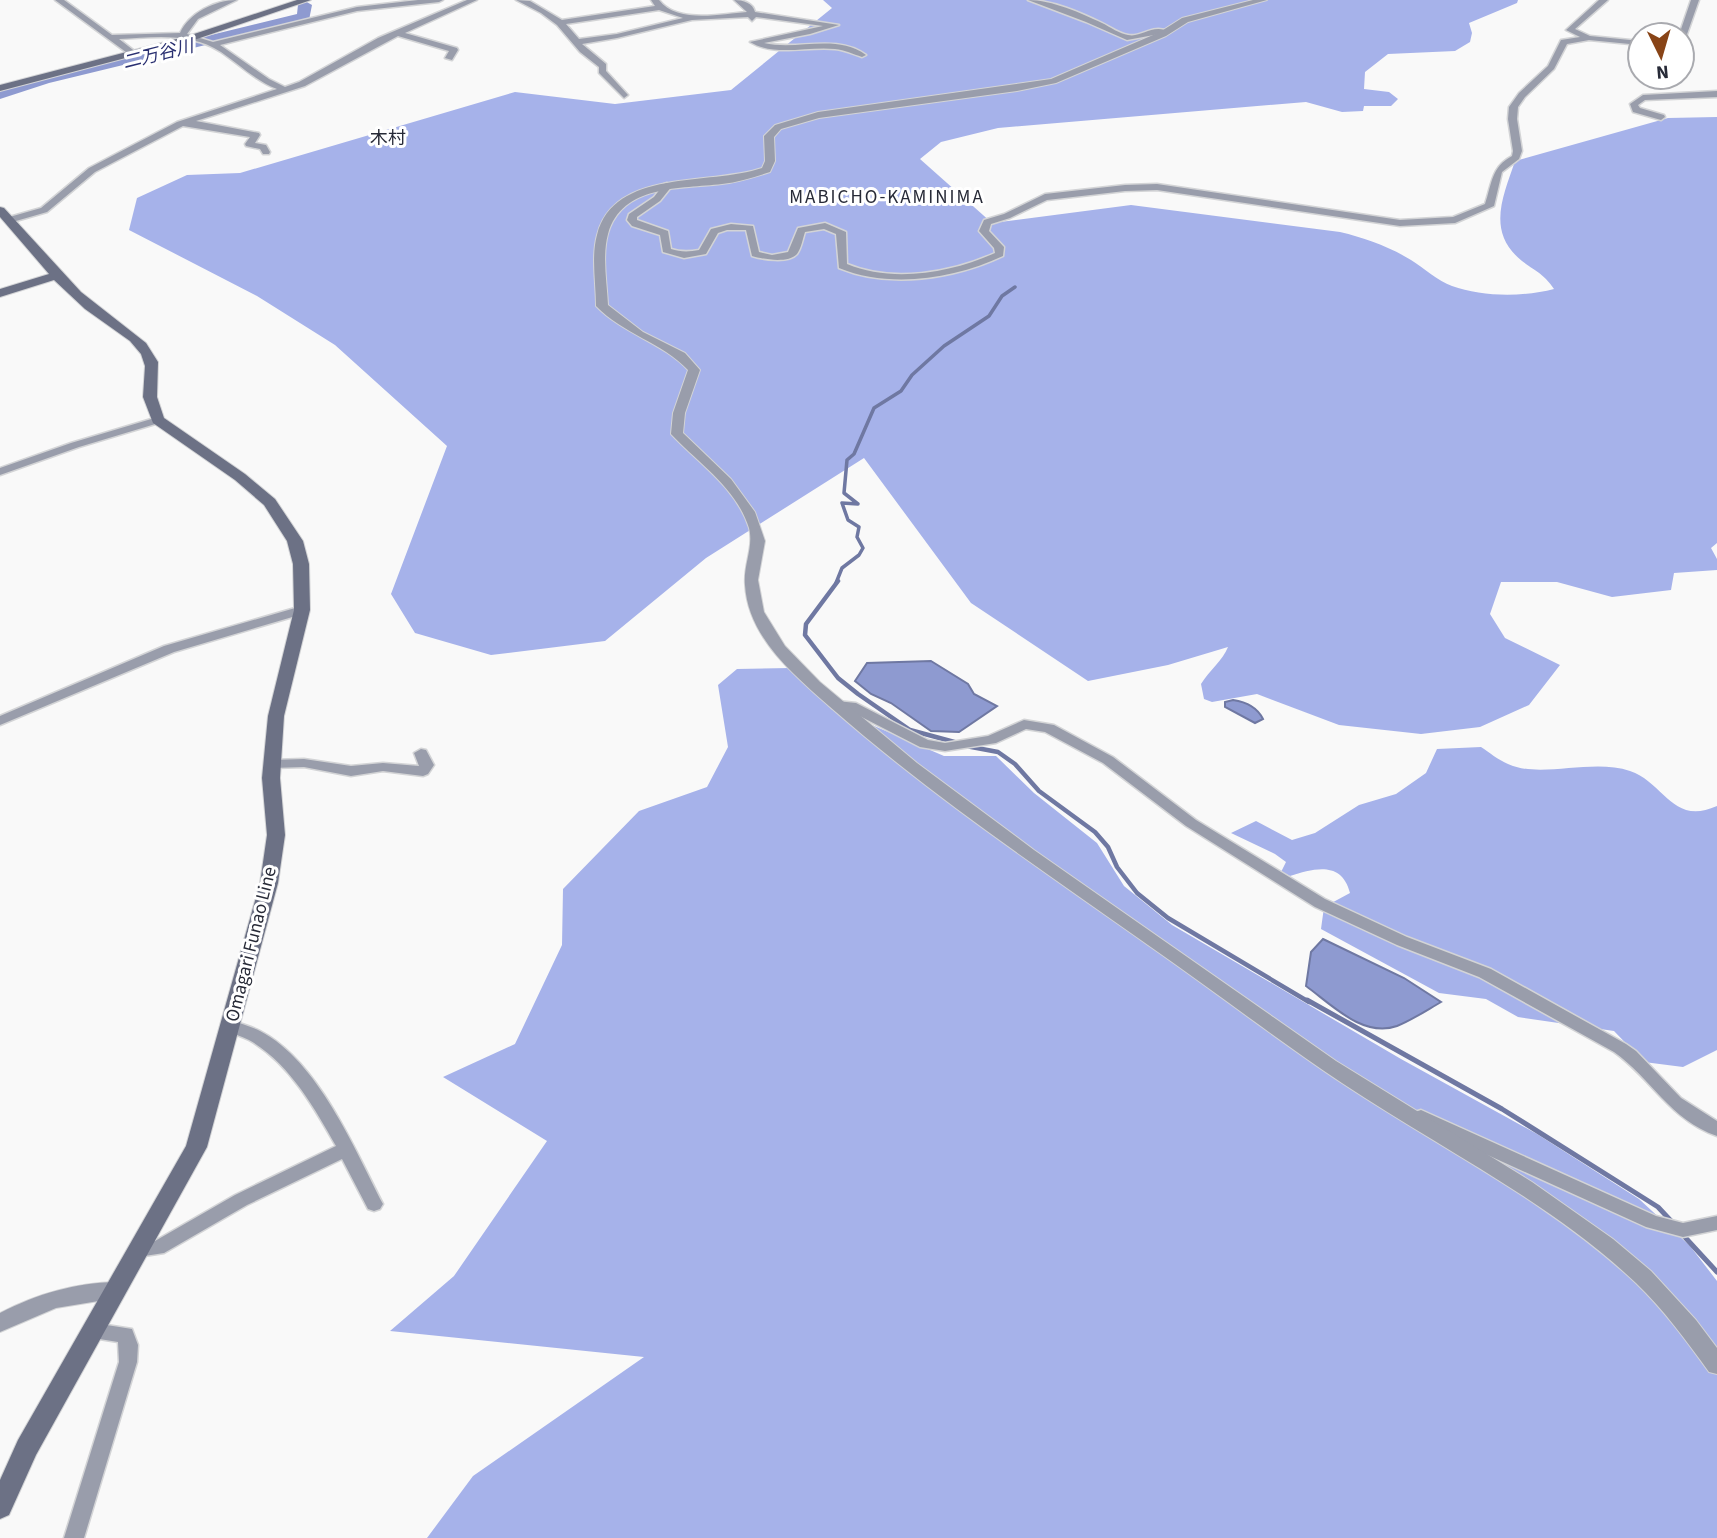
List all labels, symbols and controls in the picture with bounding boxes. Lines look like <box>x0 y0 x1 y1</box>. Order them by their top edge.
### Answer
north arrow <box>1626 21 1696 91</box>
water label: 二万谷川 <box>120 33 198 75</box>
text: N <box>1655 57 1670 85</box>
district label: 木村 <box>370 126 406 151</box>
district label: MABICHO-KAMINIMA <box>789 184 985 211</box>
street label: Omagari Funao Line <box>219 864 284 1025</box>

